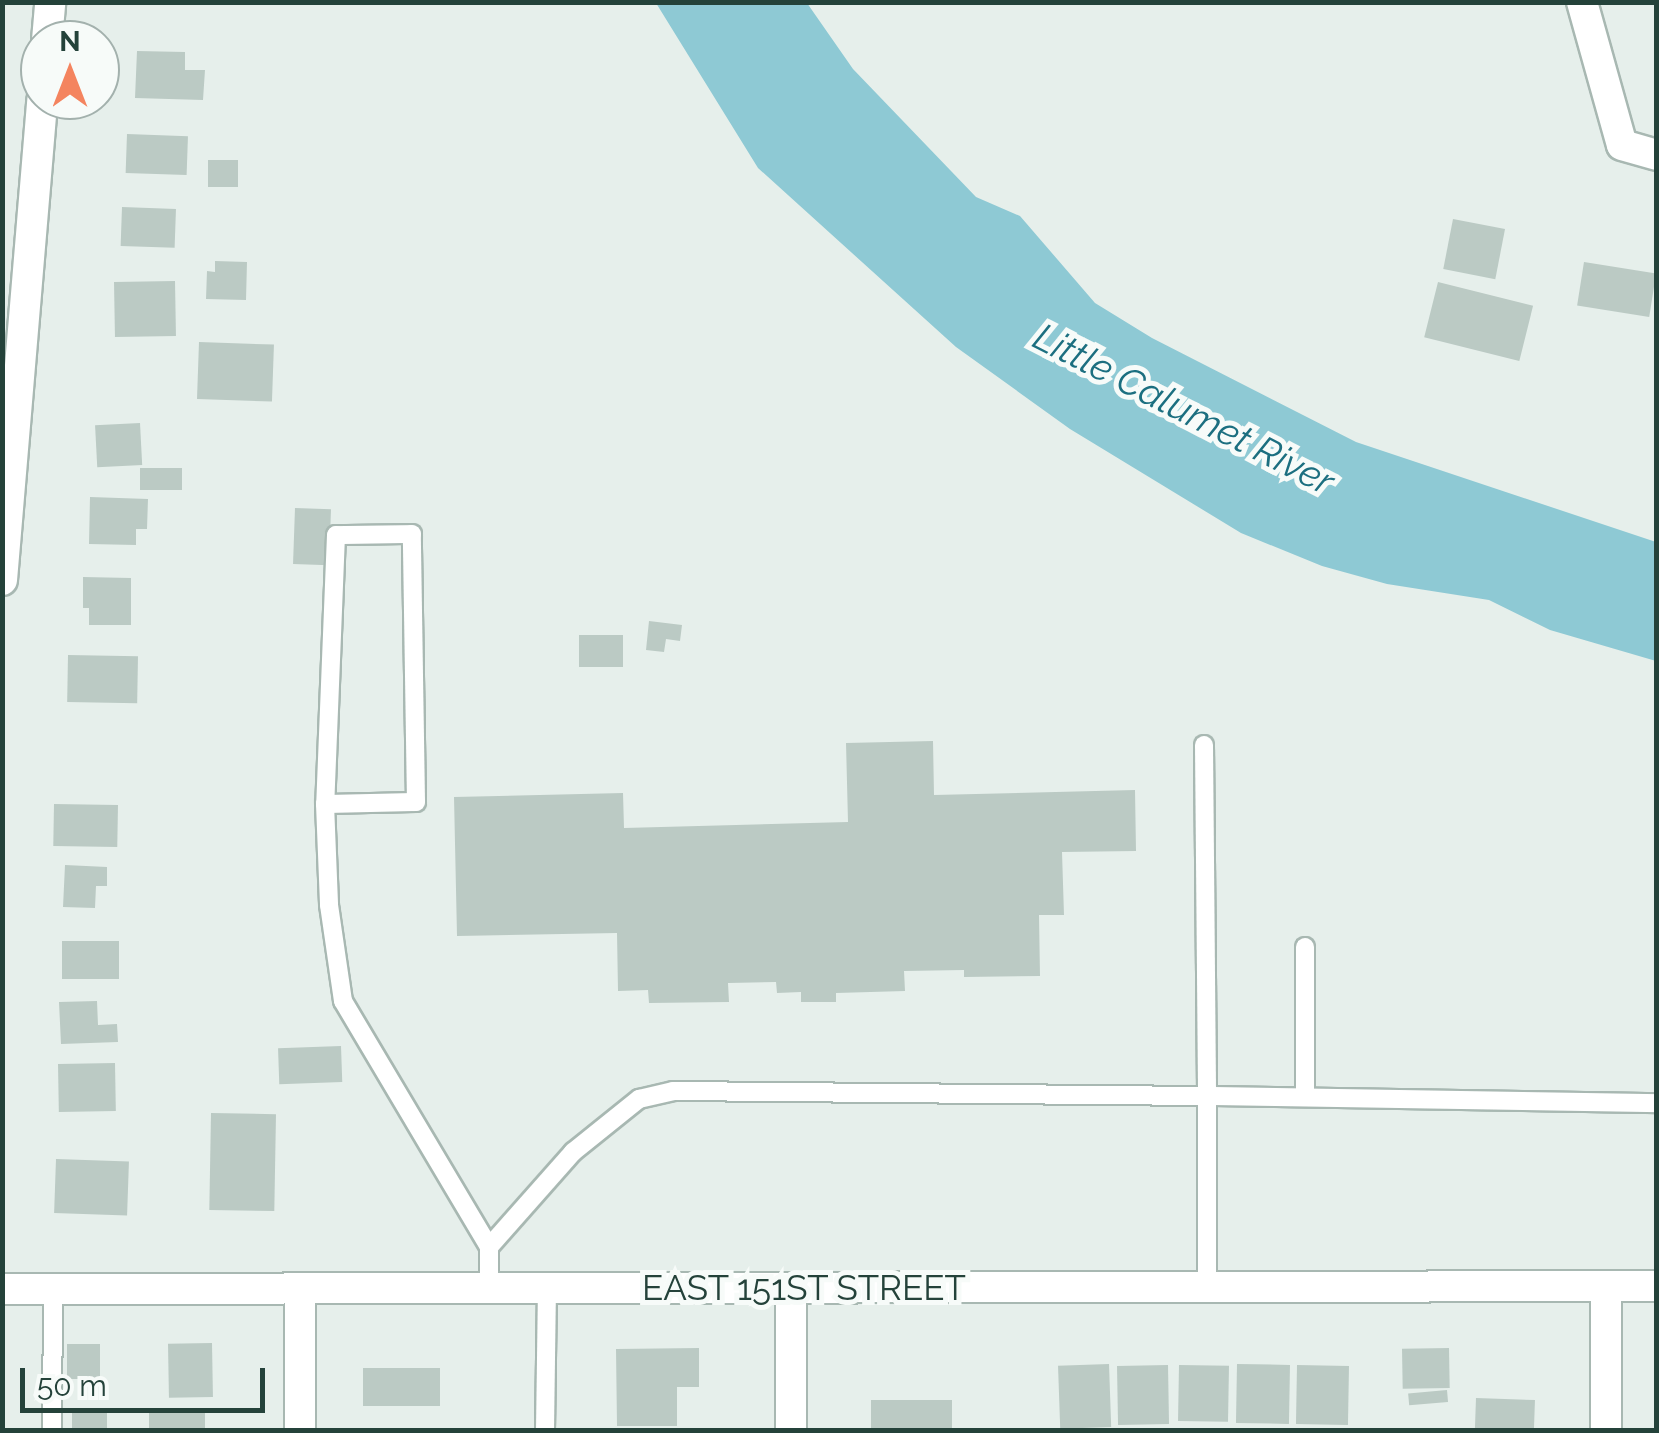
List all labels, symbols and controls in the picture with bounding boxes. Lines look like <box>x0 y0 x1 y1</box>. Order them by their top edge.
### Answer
north arrow <box>20 20 120 120</box>
text: N <box>59 25 81 58</box>
water label: Little Calumet River <box>1026 313 1342 505</box>
street label: EAST 151ST STREET <box>641 1267 967 1309</box>
scale bar <box>25 1348 270 1410</box>
text: 50 m <box>37 1368 107 1403</box>

